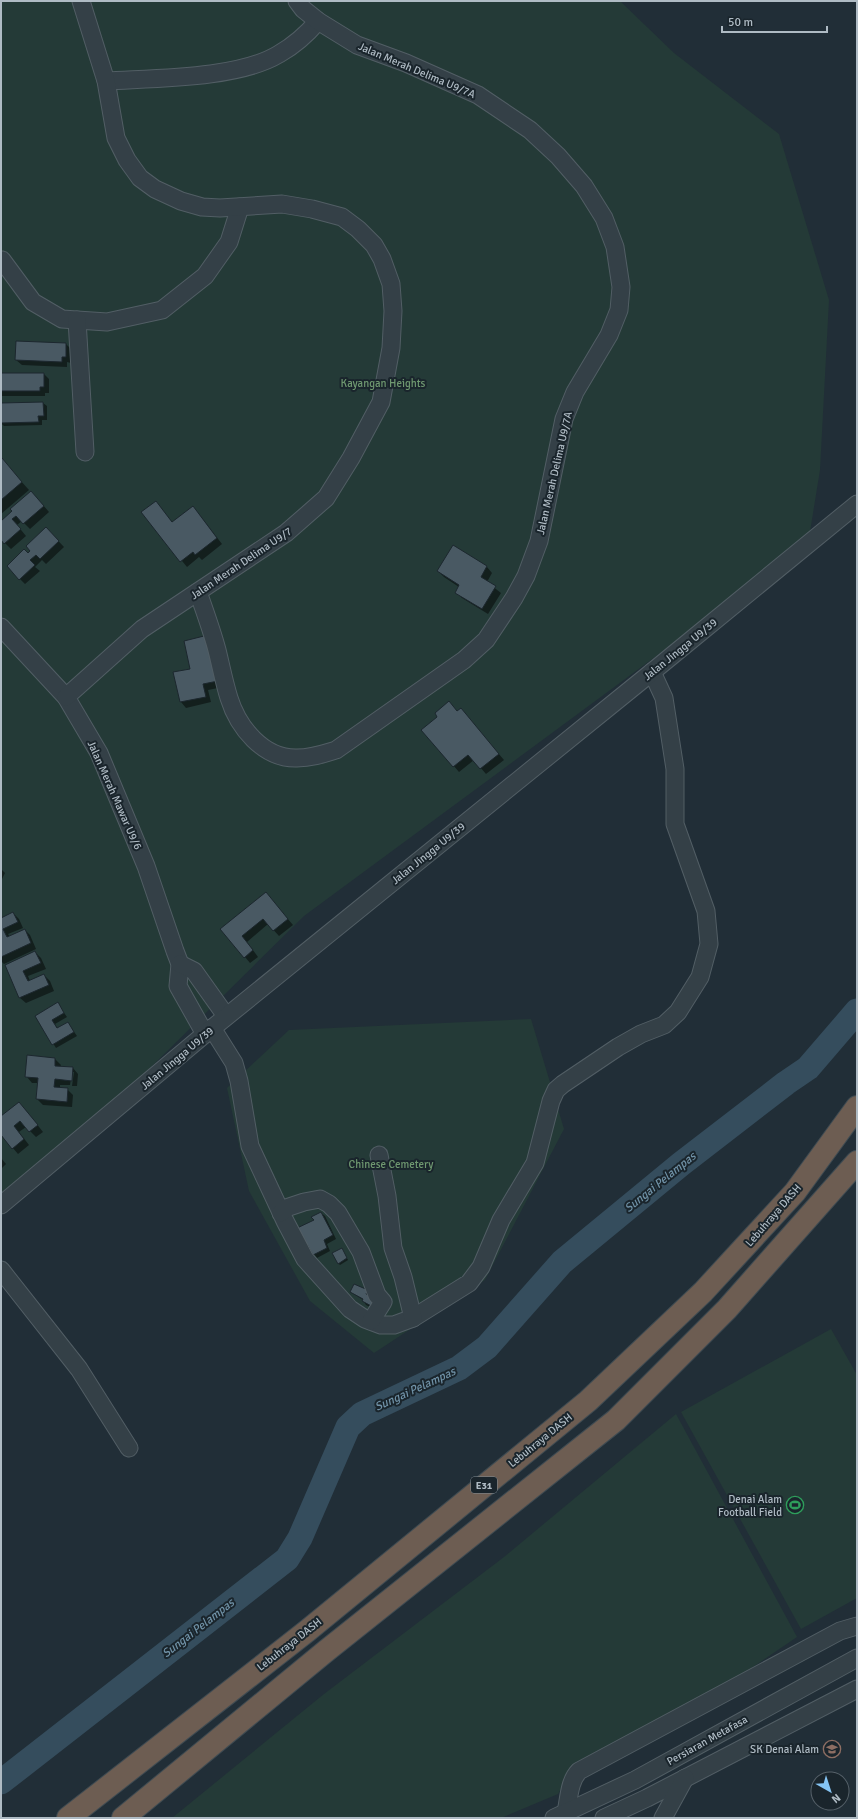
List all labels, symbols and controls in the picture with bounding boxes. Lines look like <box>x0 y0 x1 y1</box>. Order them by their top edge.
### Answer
scale bar <box>722 8 827 34</box>
text: 50 m <box>728 15 753 30</box>
street label: Jalan Merah Delima U9/7A <box>356 40 478 101</box>
park label: Kayangan Heights <box>341 377 426 390</box>
street label: Jalan Merah Delima U9/7A <box>534 410 575 536</box>
street label: Jalan Merah Delima U9/7 <box>188 525 294 602</box>
street label: Jalan Jingga U9/39 <box>641 616 720 683</box>
street label: Jalan Merah Mawar U9/6 <box>85 739 144 852</box>
street label: Jalan Jingga U9/39 <box>389 820 468 887</box>
street label: Jalan Jingga U9/39 <box>138 1024 216 1093</box>
water label: Sungai Pelampas <box>622 1148 700 1216</box>
park label: Chinese Cemetery <box>349 1158 434 1171</box>
street label: Lebuhraya DASH <box>743 1181 804 1249</box>
water label: Sungai Pelampas <box>372 1363 460 1415</box>
street label: Lebuhraya DASH <box>506 1411 575 1470</box>
road number: E31 <box>471 1477 497 1493</box>
place label: Denai Alam Football Field <box>718 1493 782 1519</box>
sports icon: Denai Alam Football Field <box>785 1495 805 1515</box>
water label: Sungai Pelampas <box>159 1594 239 1661</box>
street label: Lebuhraya DASH <box>254 1615 324 1674</box>
street label: Persiaran Metafasa <box>665 1713 750 1768</box>
school or university icon: SK Denai Alam <box>822 1739 842 1759</box>
place label: SK Denai Alam <box>750 1743 819 1756</box>
north arrow <box>810 1771 850 1811</box>
text: N <box>829 1791 843 1806</box>

